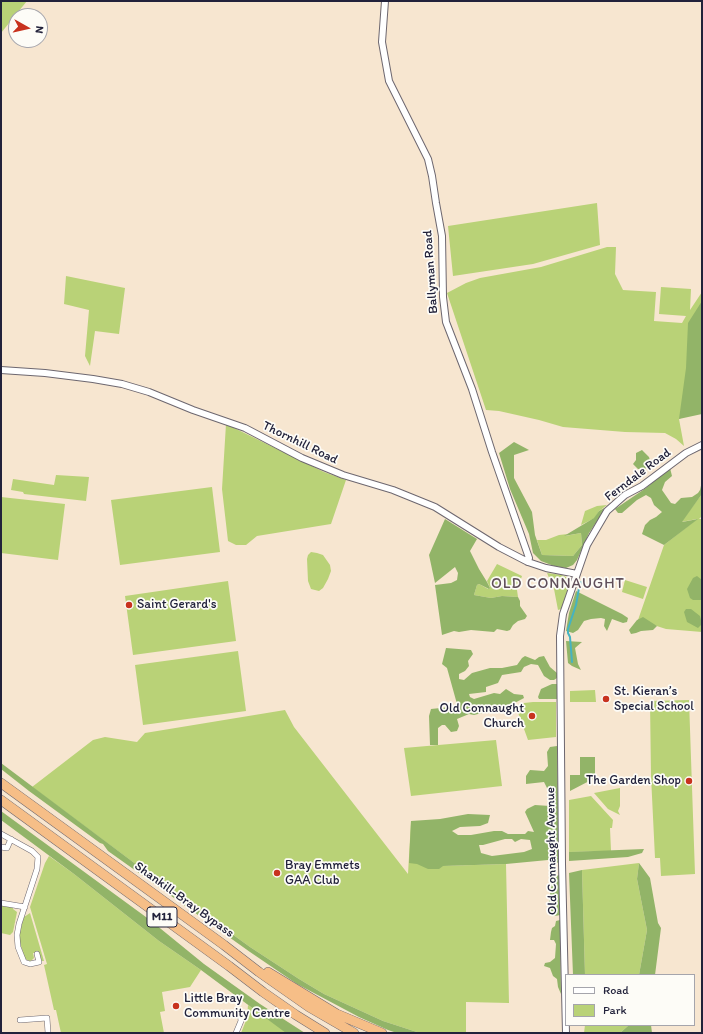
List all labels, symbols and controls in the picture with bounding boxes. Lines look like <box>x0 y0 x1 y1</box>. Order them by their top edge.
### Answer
north arrow <box>8 8 48 48</box>
text: N <box>32 25 46 34</box>
street label: Ballyman Road <box>420 230 442 314</box>
street label: Thornhill Road <box>260 418 340 468</box>
street label: Ferndale Road <box>602 445 674 505</box>
district label: OLD CONNAUGHT <box>491 575 625 593</box>
place label: Saint Gerard's <box>137 597 216 613</box>
marker: Saint Gerard's <box>124 600 134 610</box>
place label: St. Kieran’s Special School <box>614 684 694 715</box>
marker: St. Kieran’s Special School <box>601 694 611 704</box>
place label: Old Connaught Church <box>440 701 524 732</box>
marker: Old Connaught Church <box>527 711 537 721</box>
place label: The Garden Shop <box>586 773 681 789</box>
marker: The Garden Shop <box>684 776 694 786</box>
street label: Old Connaught Avenue <box>543 787 561 915</box>
place label: Bray Emmets GAA Club <box>285 858 360 889</box>
street label: Shankill-Bray Bypass <box>131 859 237 941</box>
marker: Bray Emmets GAA Club <box>272 868 282 878</box>
road number: M11 <box>147 907 177 927</box>
legend <box>565 974 695 1026</box>
text: Road <box>603 983 629 997</box>
place label: Little Bray Community Centre <box>184 991 290 1022</box>
marker: Little Bray Community Centre <box>171 1001 181 1011</box>
text: Park <box>603 1003 627 1017</box>

